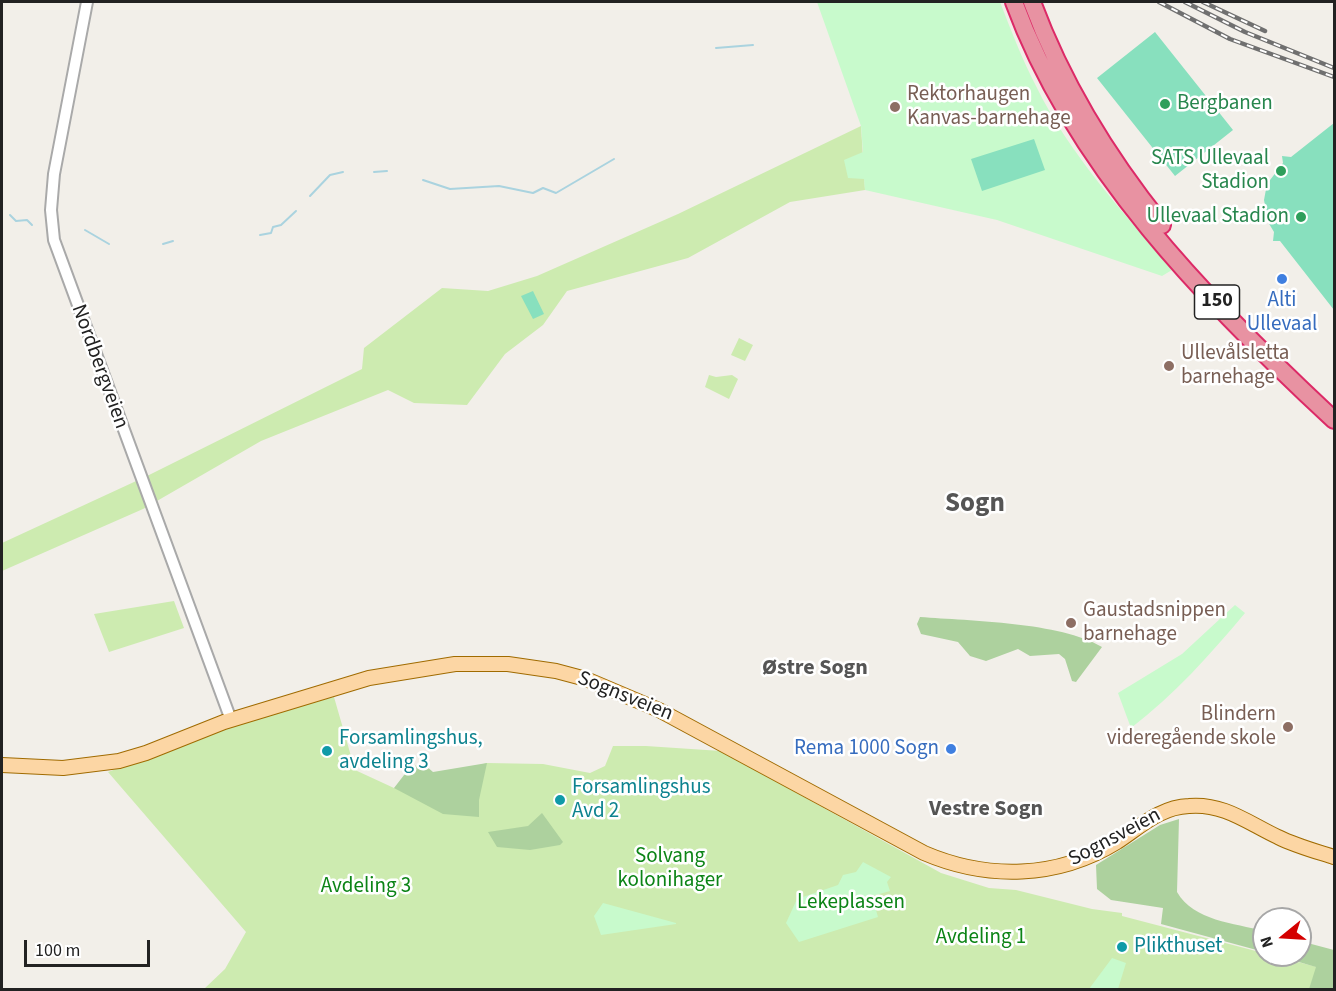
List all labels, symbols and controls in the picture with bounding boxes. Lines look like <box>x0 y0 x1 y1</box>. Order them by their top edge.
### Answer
place label: Rektorhaugen Kanvas-barnehage <box>907 82 1071 132</box>
place label: Bergbanen <box>1177 91 1273 117</box>
marker: Bergbanen <box>1158 97 1172 111</box>
marker: Rektorhaugen Kanvas-barnehage <box>888 100 902 114</box>
place label: SATS Ullevaal Stadion <box>1151 146 1269 196</box>
marker: SATS Ullevaal Stadion <box>1274 164 1288 178</box>
place label: Ullevaal Stadion <box>1146 204 1289 230</box>
marker: Ullevaal Stadion <box>1294 210 1308 224</box>
marker: Alti Ullevaal <box>1275 272 1289 286</box>
road number: 150 <box>1194 285 1240 319</box>
place label: Alti Ullevaal <box>1247 288 1317 338</box>
street label: Nordbergveien <box>65 301 133 433</box>
place label: Ullevålsletta barnehage <box>1181 341 1289 391</box>
marker: Ullevålsletta barnehage <box>1162 359 1176 373</box>
district label: Sogn <box>945 489 1005 521</box>
place label: Gaustadsnippen barnehage <box>1083 598 1226 648</box>
marker: Gaustadsnippen barnehage <box>1064 616 1078 630</box>
district label: Østre Sogn <box>762 656 868 682</box>
street label: Sognsveien <box>574 666 676 728</box>
place label: Blindern videregående skole <box>1107 702 1276 752</box>
marker: Blindern videregående skole <box>1281 720 1295 734</box>
place label: Forsamlingshus, avdeling 3 <box>339 726 483 776</box>
place label: Rema 1000 Sogn <box>794 736 939 762</box>
marker: Rema 1000 Sogn <box>944 742 958 756</box>
marker: Forsamlingshus, avdeling 3 <box>320 744 334 758</box>
place label: Forsamlingshus Avd 2 <box>572 775 711 825</box>
marker: Forsamlingshus Avd 2 <box>553 793 567 807</box>
district label: Vestre Sogn <box>929 797 1043 823</box>
street label: Sognsveien <box>1065 803 1165 873</box>
park label: Solvang kolonihager <box>618 844 722 894</box>
park label: Avdeling 3 <box>321 874 411 900</box>
park label: Lekeplassen <box>797 890 905 916</box>
north arrow <box>1252 907 1312 967</box>
park label: Avdeling 1 <box>936 925 1026 951</box>
scale bar <box>27 928 153 966</box>
text: N <box>1255 933 1279 950</box>
place label: Plikthuset <box>1134 934 1222 960</box>
text: 100 m <box>35 938 80 963</box>
marker: Plikthuset <box>1115 940 1129 954</box>

